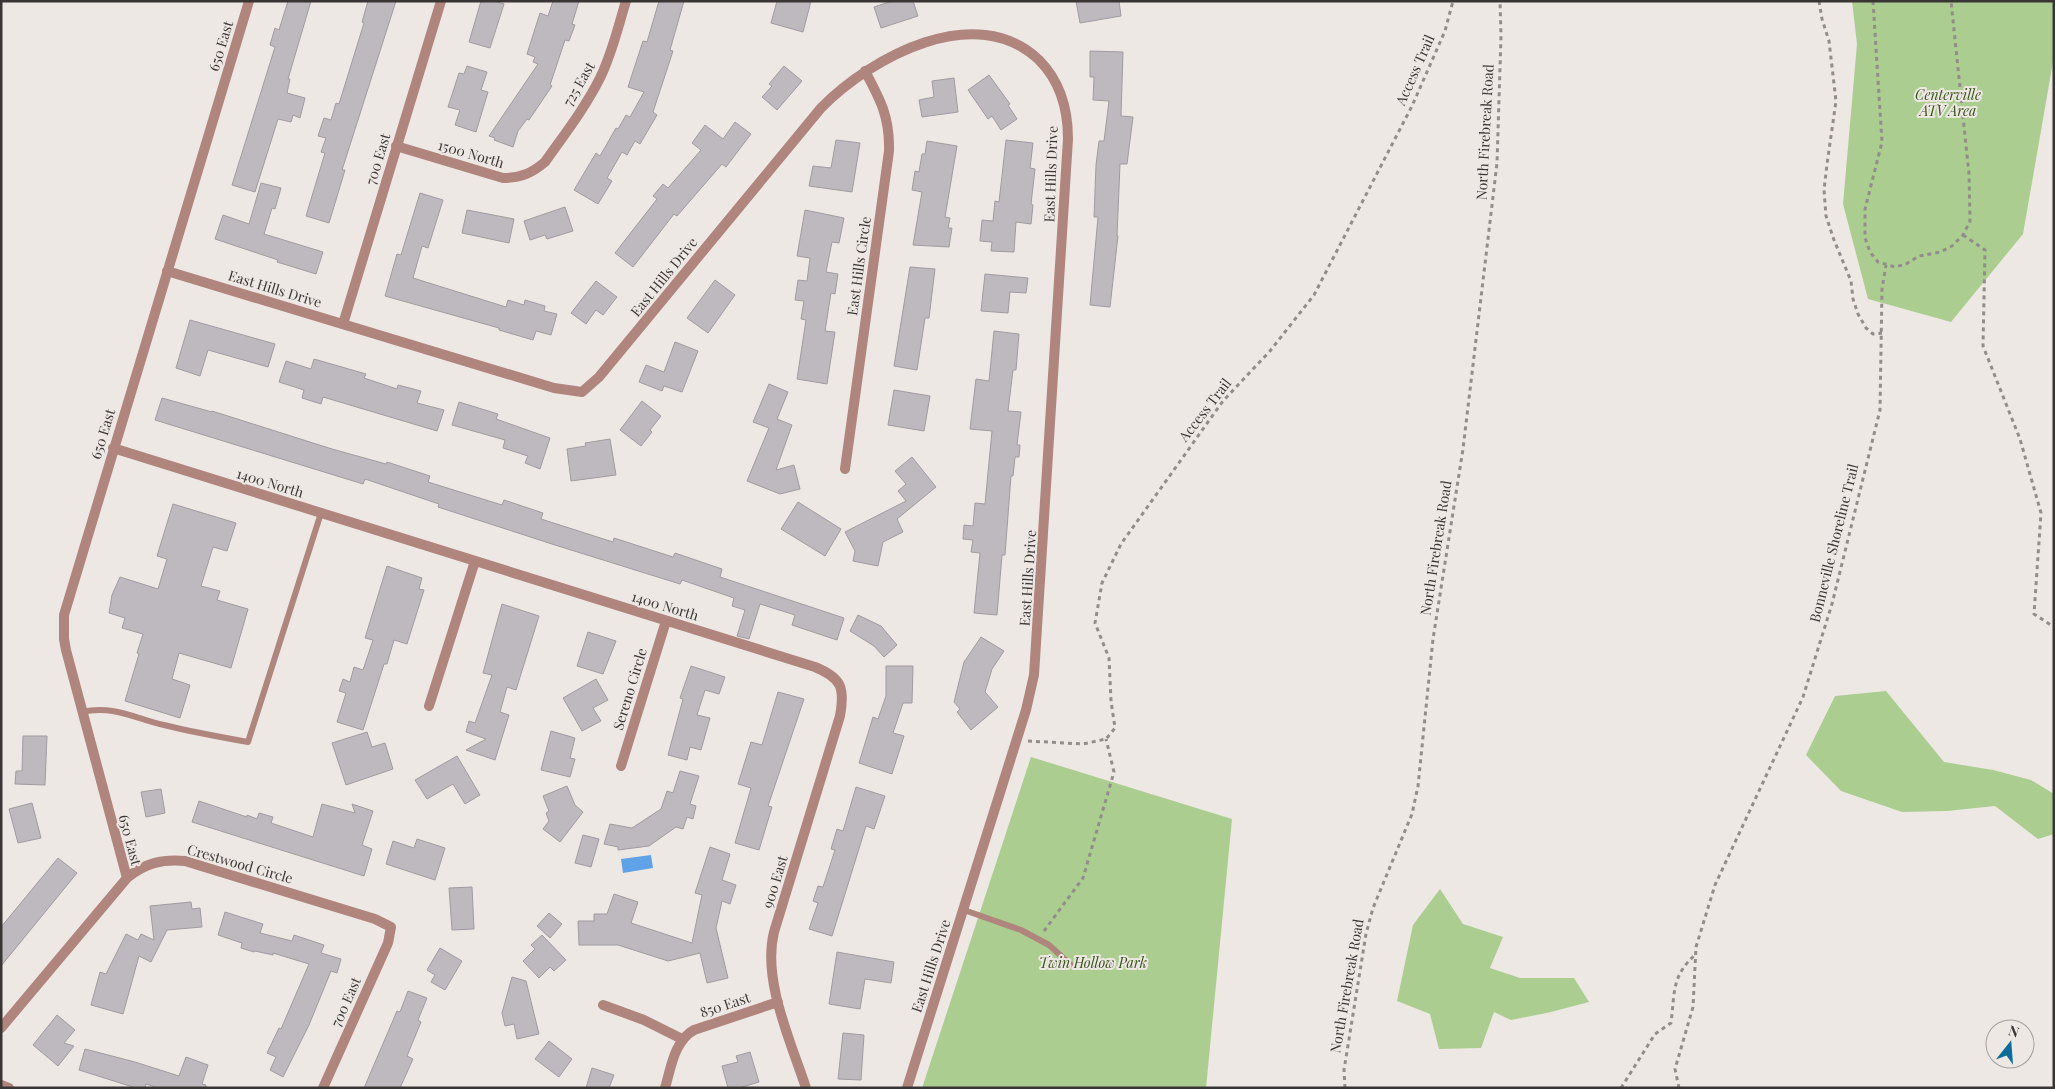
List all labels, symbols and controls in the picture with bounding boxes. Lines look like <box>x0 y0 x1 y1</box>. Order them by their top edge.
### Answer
street label: 650 East <box>204 17 237 73</box>
street label: Access Trail <box>1390 32 1439 109</box>
street label: 725 East <box>558 57 599 109</box>
street label: North Firebreak Road <box>1471 64 1498 200</box>
park label: Centerville ATV Area <box>1915 85 1981 120</box>
street label: East Hills Drive <box>1039 125 1062 223</box>
street label: 700 East <box>361 130 395 187</box>
street label: 1500 North <box>436 135 507 172</box>
street label: East Hills Circle <box>842 215 875 317</box>
street label: East Hills Drive <box>626 233 701 320</box>
street label: East Hills Drive <box>226 265 324 312</box>
street label: Access Trail <box>1173 374 1235 446</box>
street label: 650 East <box>86 405 119 461</box>
street label: Bonneville Shoreline Trail <box>1805 462 1862 624</box>
street label: 1400 North <box>234 463 307 502</box>
street label: North Firebreak Road <box>1415 479 1456 617</box>
street label: East Hills Drive <box>1015 529 1040 627</box>
street label: 1400 North <box>629 586 702 625</box>
street label: Sereno Circle <box>608 646 651 732</box>
street label: 650 East <box>115 812 147 868</box>
street label: Crestwood Circle <box>185 839 295 888</box>
street label: 900 East <box>758 852 792 911</box>
street label: East Hills Drive <box>907 917 954 1015</box>
street label: North Firebreak Road <box>1325 917 1368 1055</box>
park label: Twin Hollow Park <box>1039 953 1147 972</box>
street label: 700 East <box>326 973 365 1030</box>
street label: 850 East <box>697 987 753 1022</box>
north arrow <box>1985 1019 2035 1069</box>
text: N <box>2006 1021 2022 1042</box>

